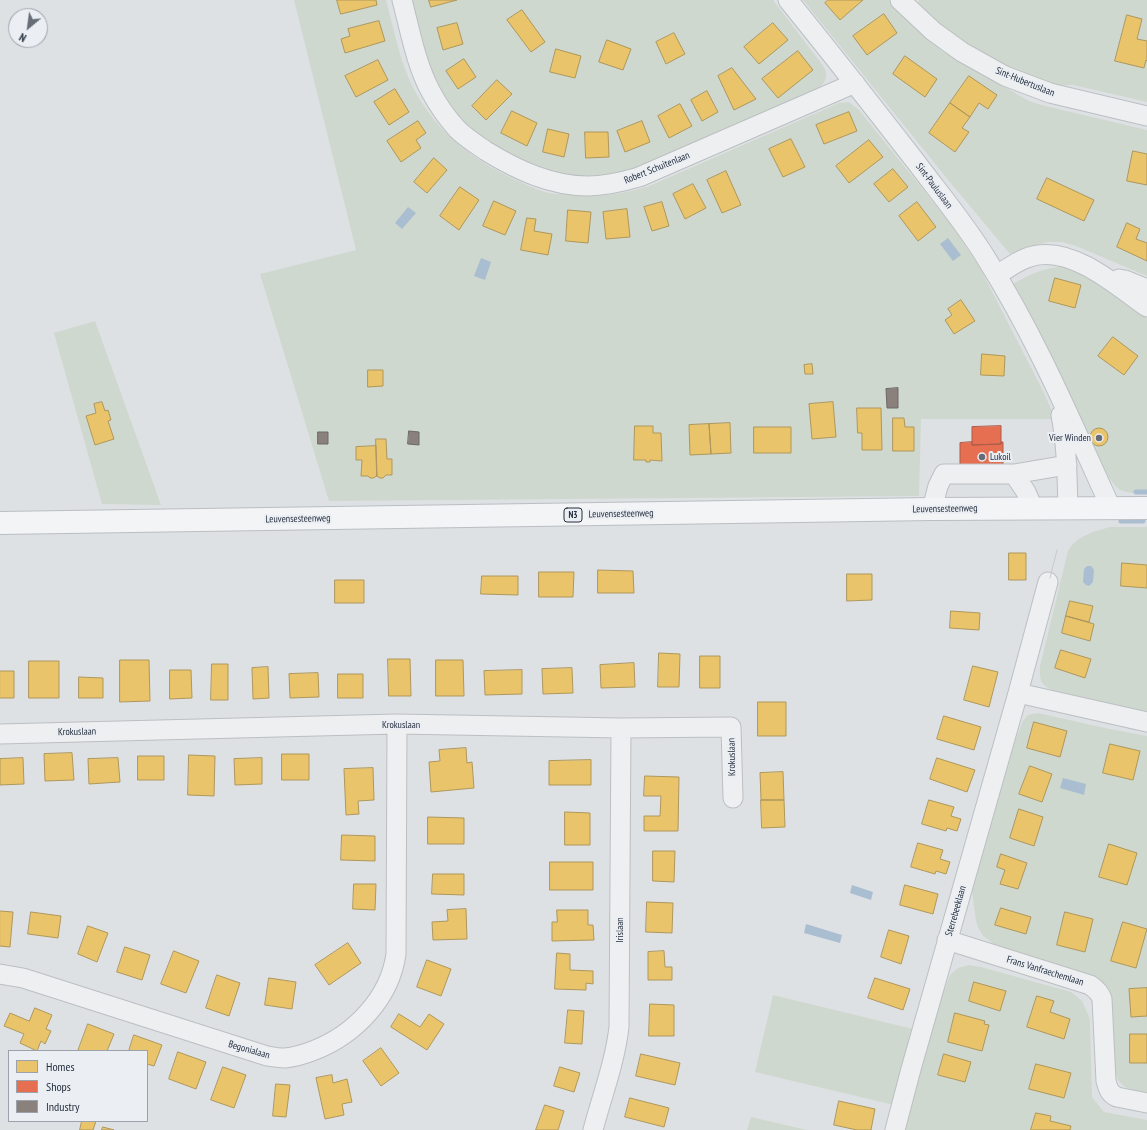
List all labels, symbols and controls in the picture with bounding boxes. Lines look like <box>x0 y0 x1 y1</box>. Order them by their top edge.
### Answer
north arrow <box>8 8 48 48</box>
text: N <box>17 30 29 45</box>
street label: Sint-Hubertuslaan <box>994 65 1056 99</box>
street label: Robert Schuitenlaan <box>622 149 692 187</box>
street label: Sint-Pauluslaan <box>913 161 955 211</box>
place label: Vier Winden <box>1049 432 1091 444</box>
marker: Vier Winden <box>1094 433 1104 443</box>
place label: Lukoil <box>990 451 1011 463</box>
marker: Lukoil <box>977 452 987 462</box>
street label: Leuvensesteenweg <box>912 502 978 516</box>
street label: Leuvensesteenweg <box>588 507 654 521</box>
road number: N3 <box>564 508 582 522</box>
street label: Leuvensesteenweg <box>265 512 331 526</box>
street label: Krokuslaan <box>382 719 420 731</box>
street label: Krokuslaan <box>58 726 96 738</box>
street label: Krokuslaan <box>726 738 738 776</box>
street label: Sterrebeeklaan <box>943 884 969 938</box>
street label: Irislaan <box>614 917 626 943</box>
street label: Frans Vanfraechemlaan <box>1005 954 1085 988</box>
street label: Begonialaan <box>227 1038 271 1062</box>
legend <box>8 1050 148 1122</box>
text: Homes <box>46 1059 74 1074</box>
text: Shops <box>46 1079 71 1094</box>
text: Industry <box>46 1099 80 1114</box>

